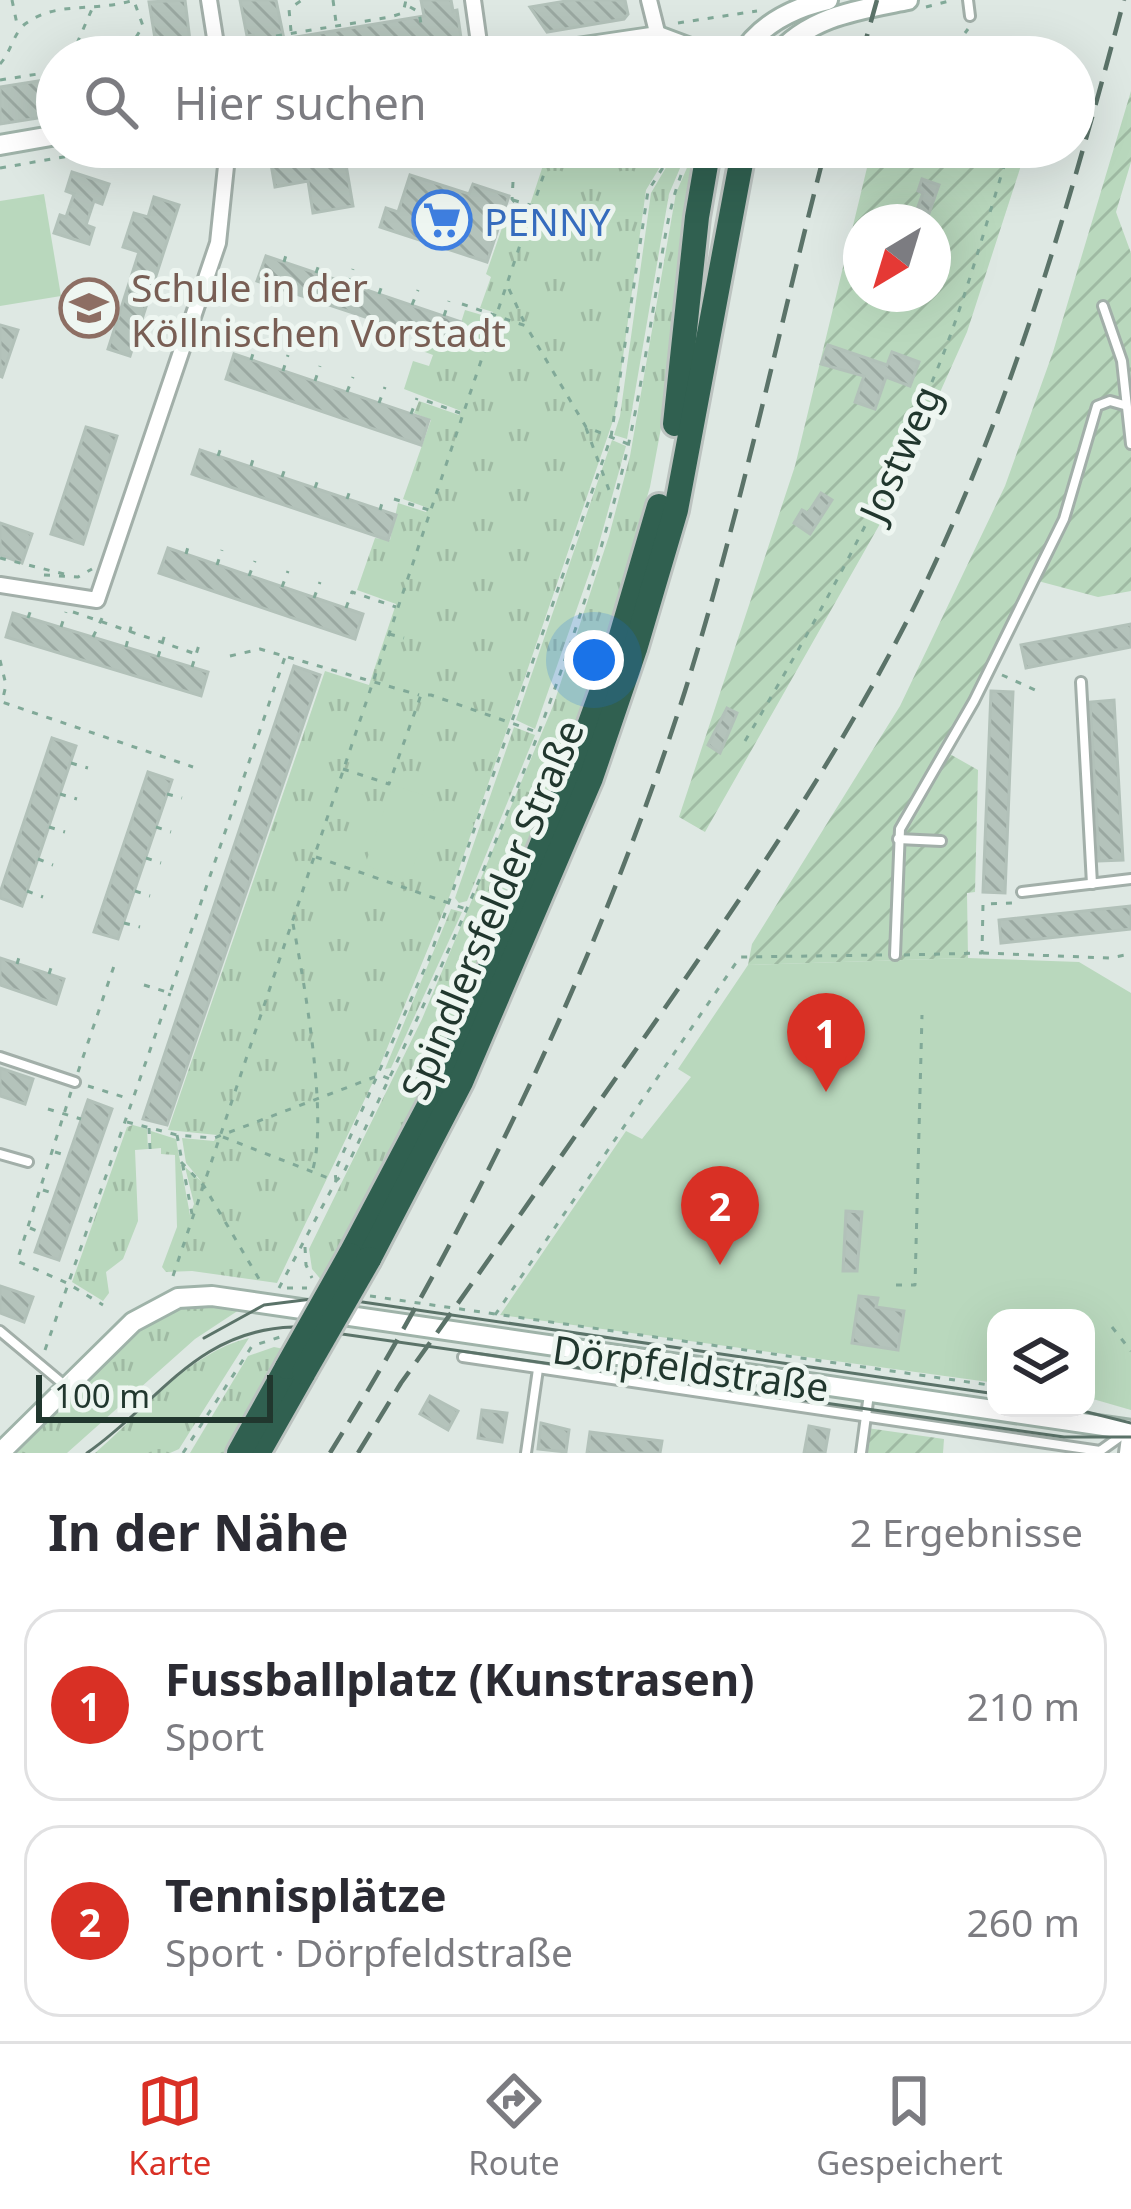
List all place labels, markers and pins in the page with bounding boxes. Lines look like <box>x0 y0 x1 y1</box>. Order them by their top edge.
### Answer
supermarket icon: PENNY <box>411 189 473 251</box>
place label: PENNY <box>484 194 612 247</box>
place label: Schule in der Köllnischen Vorstadt <box>131 260 506 358</box>
school or university icon: Schule in der Köllnischen Vorstadt <box>58 277 120 339</box>
pin: 1 <box>787 993 865 1092</box>
pin: 2 <box>681 1166 759 1265</box>

